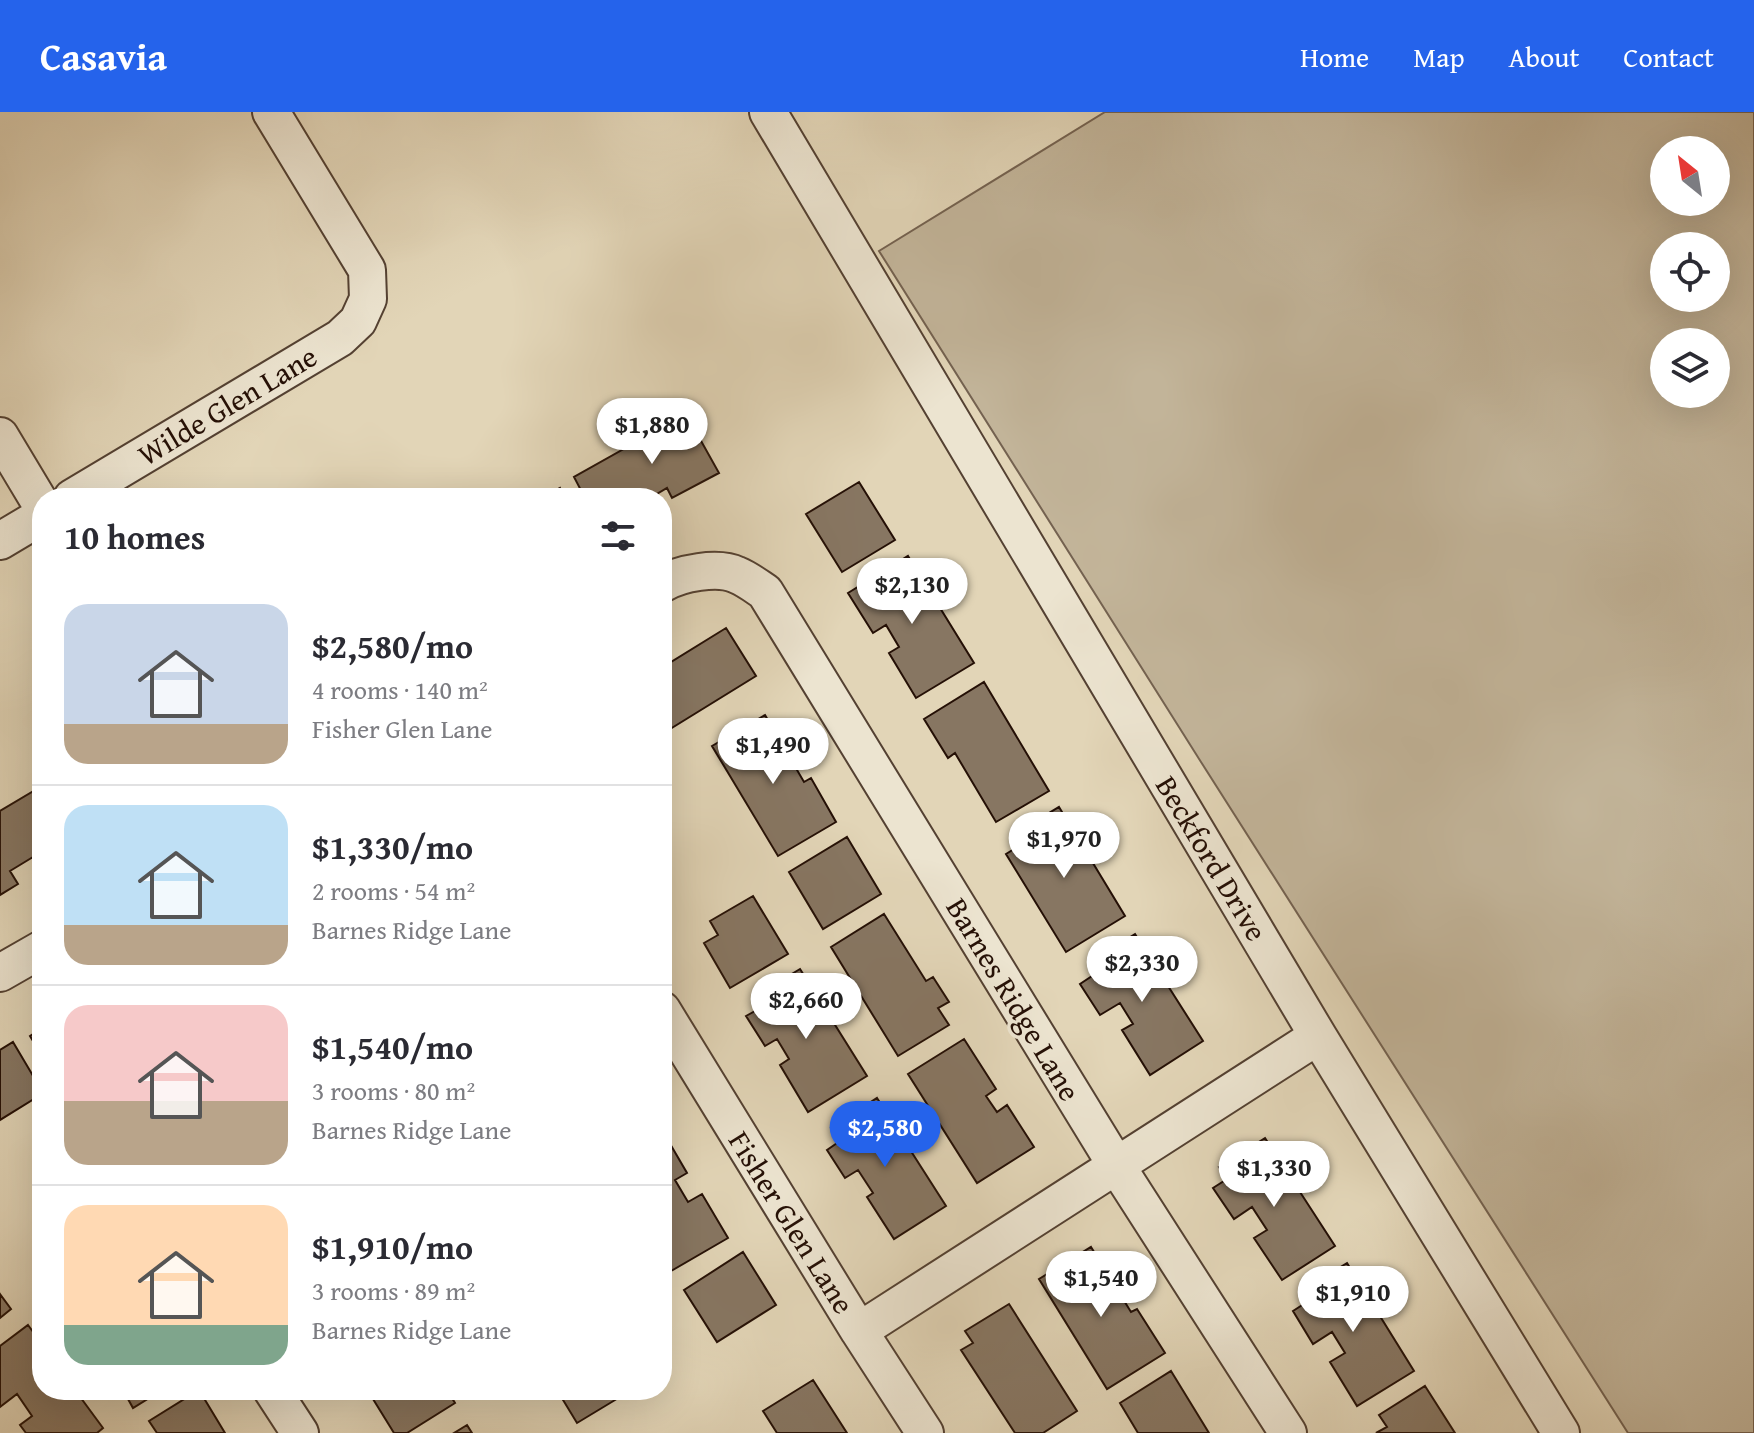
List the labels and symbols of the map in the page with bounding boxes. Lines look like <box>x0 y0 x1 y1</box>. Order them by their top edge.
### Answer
north arrow <box>1650 136 1730 216</box>
street label: Wilde Glen Lane <box>129 334 325 476</box>
pin: $1,880 <box>587 398 717 466</box>
pin: $2,130 <box>847 558 977 626</box>
pin: $1,490 <box>708 718 838 786</box>
street label: Beckford Drive <box>1145 767 1279 949</box>
pin: $1,970 <box>999 812 1129 880</box>
street label: Barnes Ridge Lane <box>936 889 1092 1109</box>
pin: $2,330 <box>1077 936 1207 1004</box>
pin: $2,660 <box>741 973 871 1041</box>
pin: $2,580 <box>820 1101 950 1169</box>
street label: Fisher Glen Lane <box>718 1122 866 1322</box>
pin: $1,330 <box>1209 1141 1339 1209</box>
pin: $1,540 <box>1036 1251 1166 1319</box>
pin: $1,910 <box>1288 1266 1418 1334</box>

